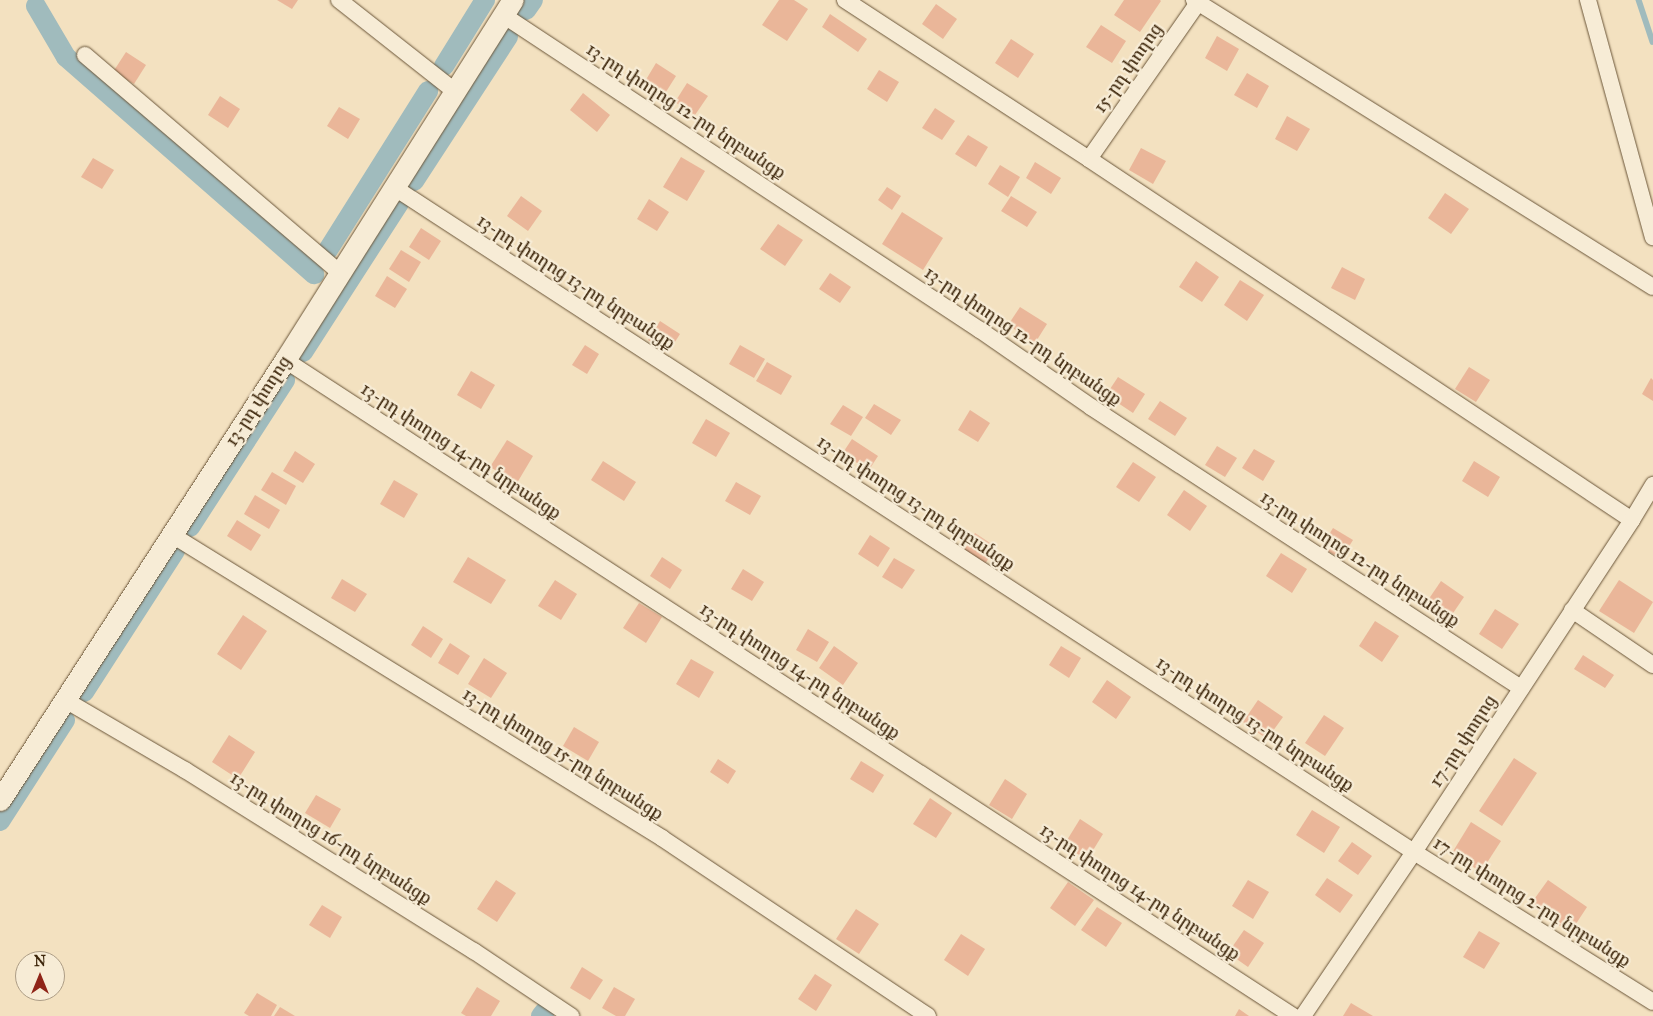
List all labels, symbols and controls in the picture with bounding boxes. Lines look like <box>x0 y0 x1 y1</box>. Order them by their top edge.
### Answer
street label: 15-րդ փողոց <box>1089 19 1167 117</box>
street label: 13-րդ փողոց 12-րդ նրբանցք <box>582 38 790 184</box>
street label: 13-րդ փողոց 13-րդ նրբանցք <box>473 210 679 354</box>
street label: 13-րդ փողոց 12-րդ նրբանցք <box>920 262 1126 410</box>
street label: 13-րդ փողոց <box>221 352 295 450</box>
street label: 13-րդ փողոց 14-րդ նրբանցք <box>357 378 565 524</box>
street label: 13-րդ փողոց 13-րդ նրբանցք <box>813 431 1019 575</box>
street label: 13-րդ փողոց 12-րդ նրբանցք <box>1256 486 1464 632</box>
street label: 13-րդ փողոց 14-րդ նրբանցք <box>696 598 904 744</box>
street label: 13-րդ փողոց 13-րդ նրբանցք <box>1152 652 1358 796</box>
street label: 13-րդ փողոց 15-րդ նրբանցք <box>459 683 667 825</box>
street label: 17-րդ փողոց <box>1425 691 1501 791</box>
street label: 13-րդ փողոց 16-րդ նրբանցք <box>226 767 436 909</box>
street label: 13-րդ փողոց 14-րդ նրբանցք <box>1036 819 1244 965</box>
street label: 17-րդ փողոց 2-րդ նրբանցք <box>1429 832 1635 972</box>
north arrow <box>15 951 65 1001</box>
text: N <box>34 953 46 970</box>

